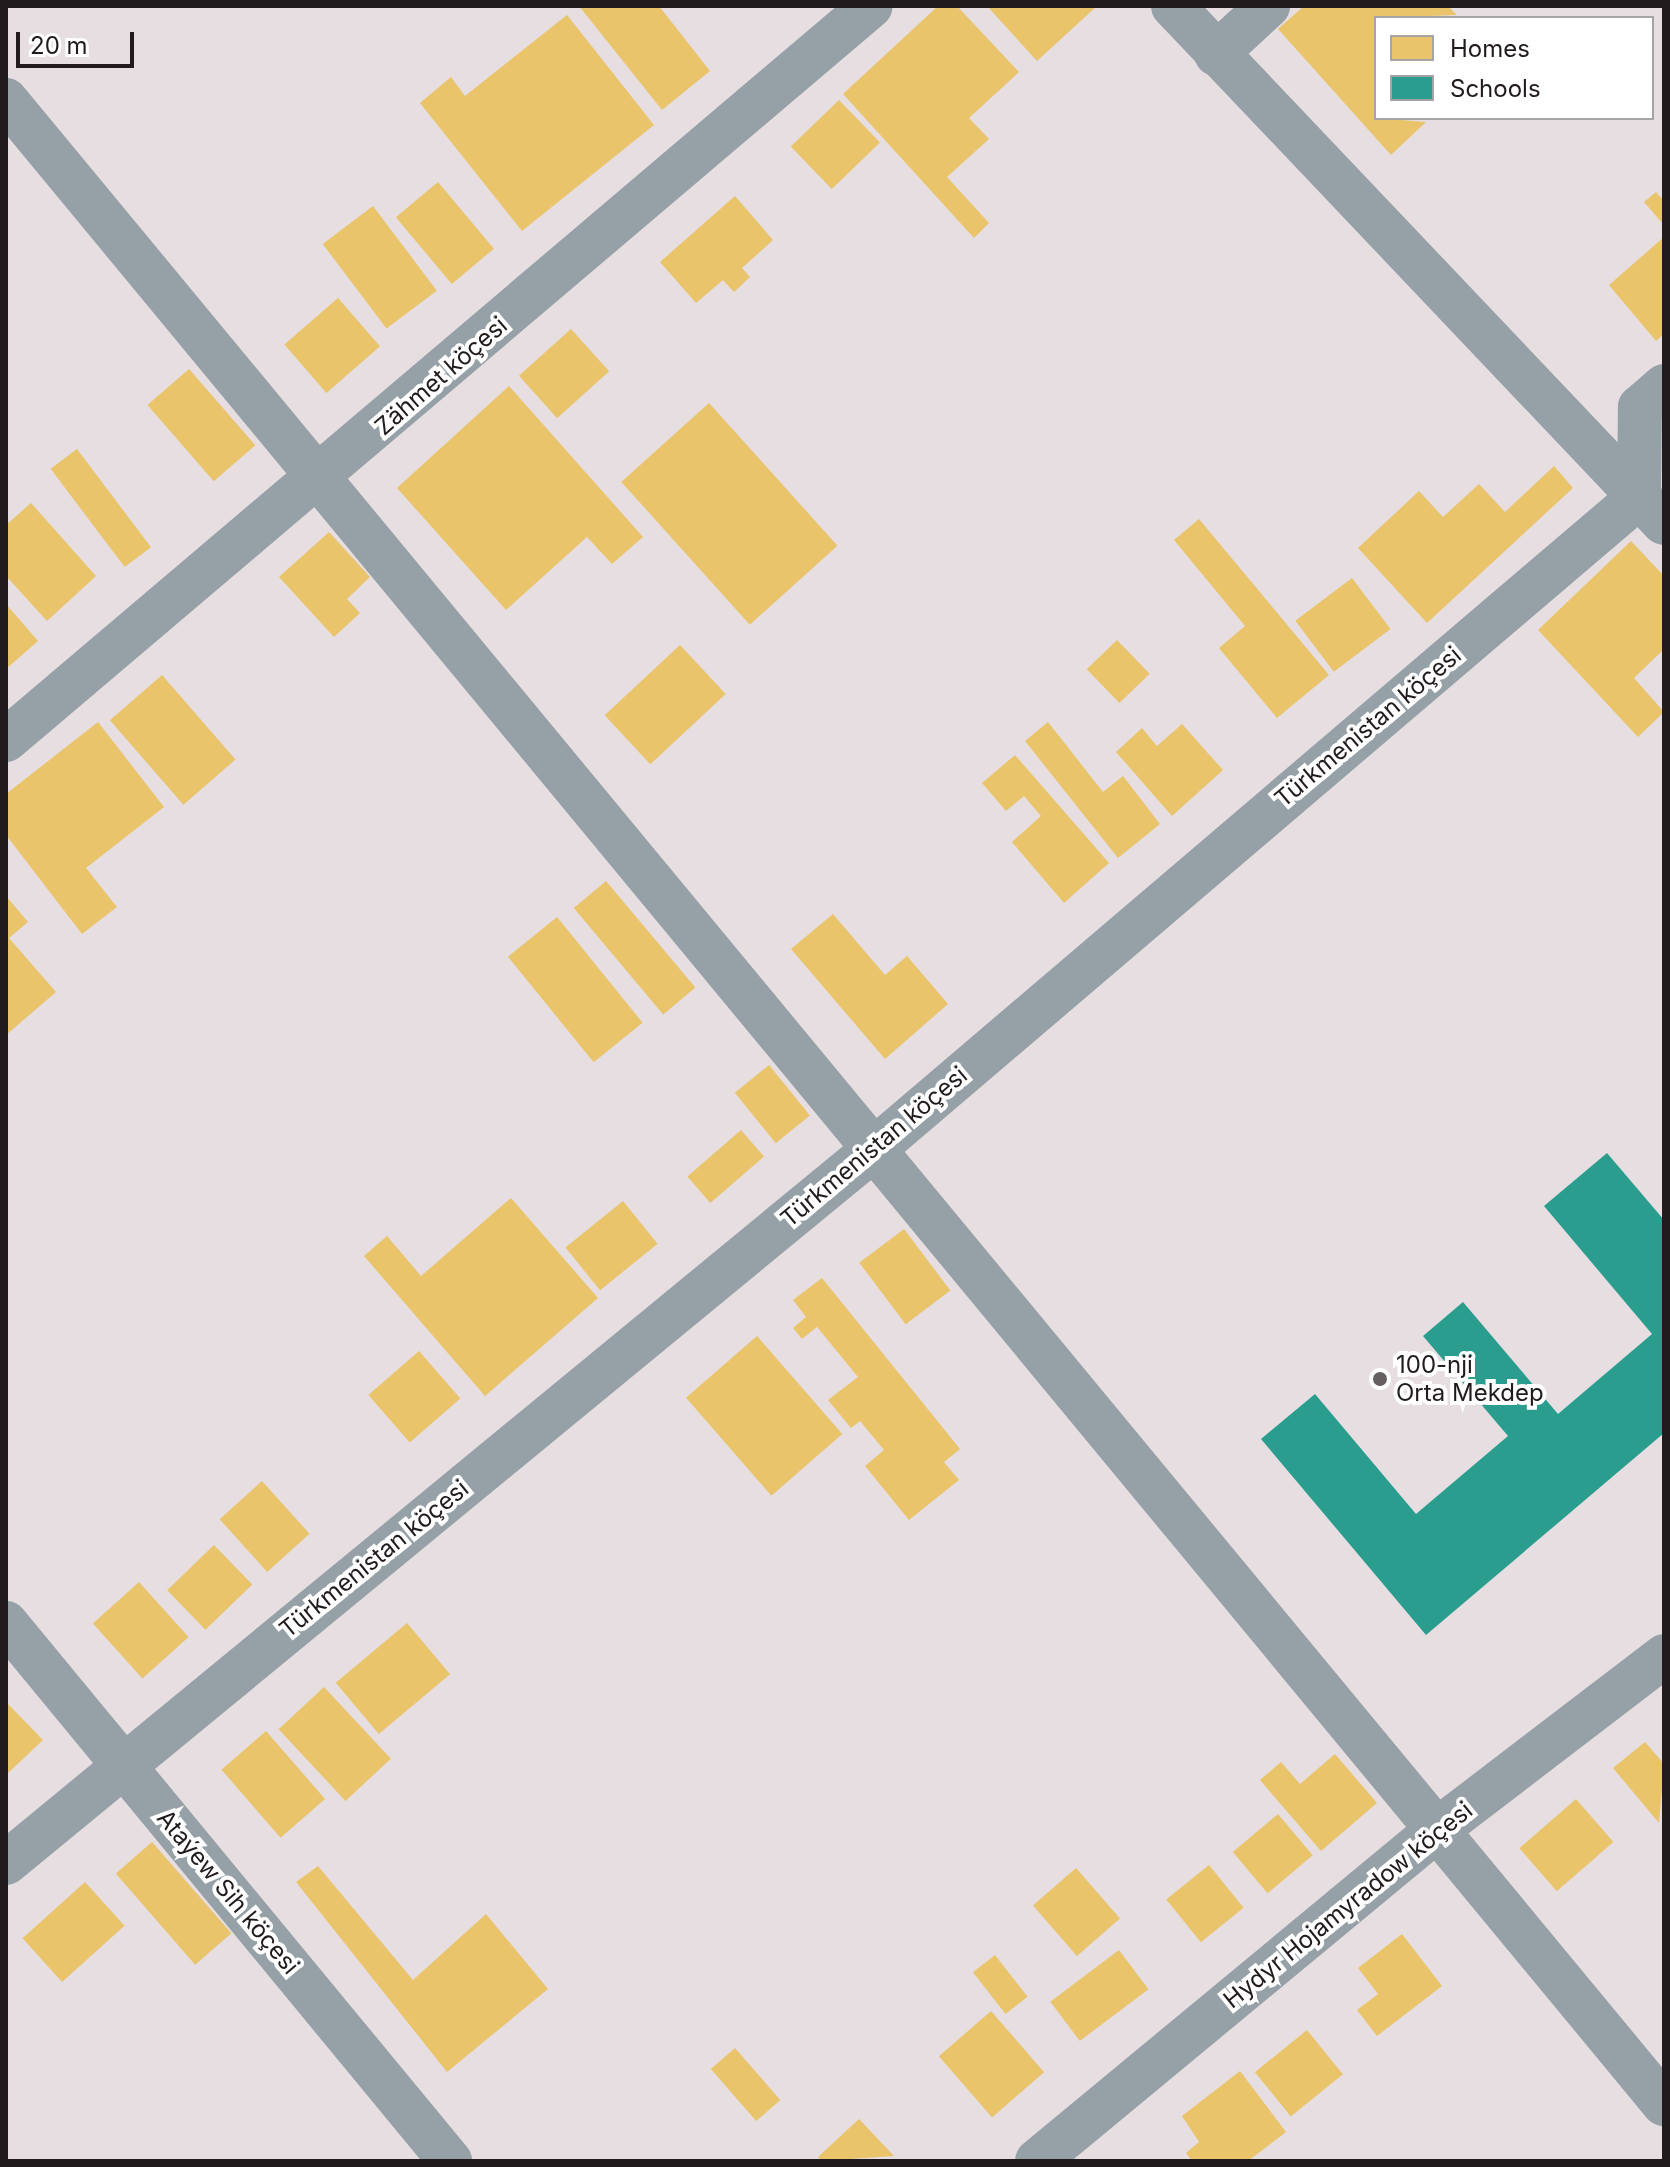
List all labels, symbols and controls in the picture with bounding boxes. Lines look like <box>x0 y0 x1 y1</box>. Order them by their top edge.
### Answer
scale bar <box>20 16 138 66</box>
legend <box>1374 16 1654 120</box>
text: 20 m <box>30 31 88 60</box>
text: Homes <box>1450 34 1530 63</box>
text: Schools <box>1450 74 1541 103</box>
street label: Zähmet köçesi <box>369 311 513 441</box>
street label: Türkmenistan köçesi <box>1269 641 1467 813</box>
street label: Türkmenistan köçesi <box>775 1061 973 1233</box>
place label: 100-nji Orta Mekdep <box>1396 1351 1544 1407</box>
marker: 100-nji Orta Mekdep <box>1371 1370 1389 1388</box>
street label: Türkmenistan köçesi <box>274 1474 474 1644</box>
street label: Hydyr Hojamyradow köçesi <box>1218 1796 1478 2014</box>
street label: Ataýew Sih köçesi <box>151 1804 305 1980</box>

